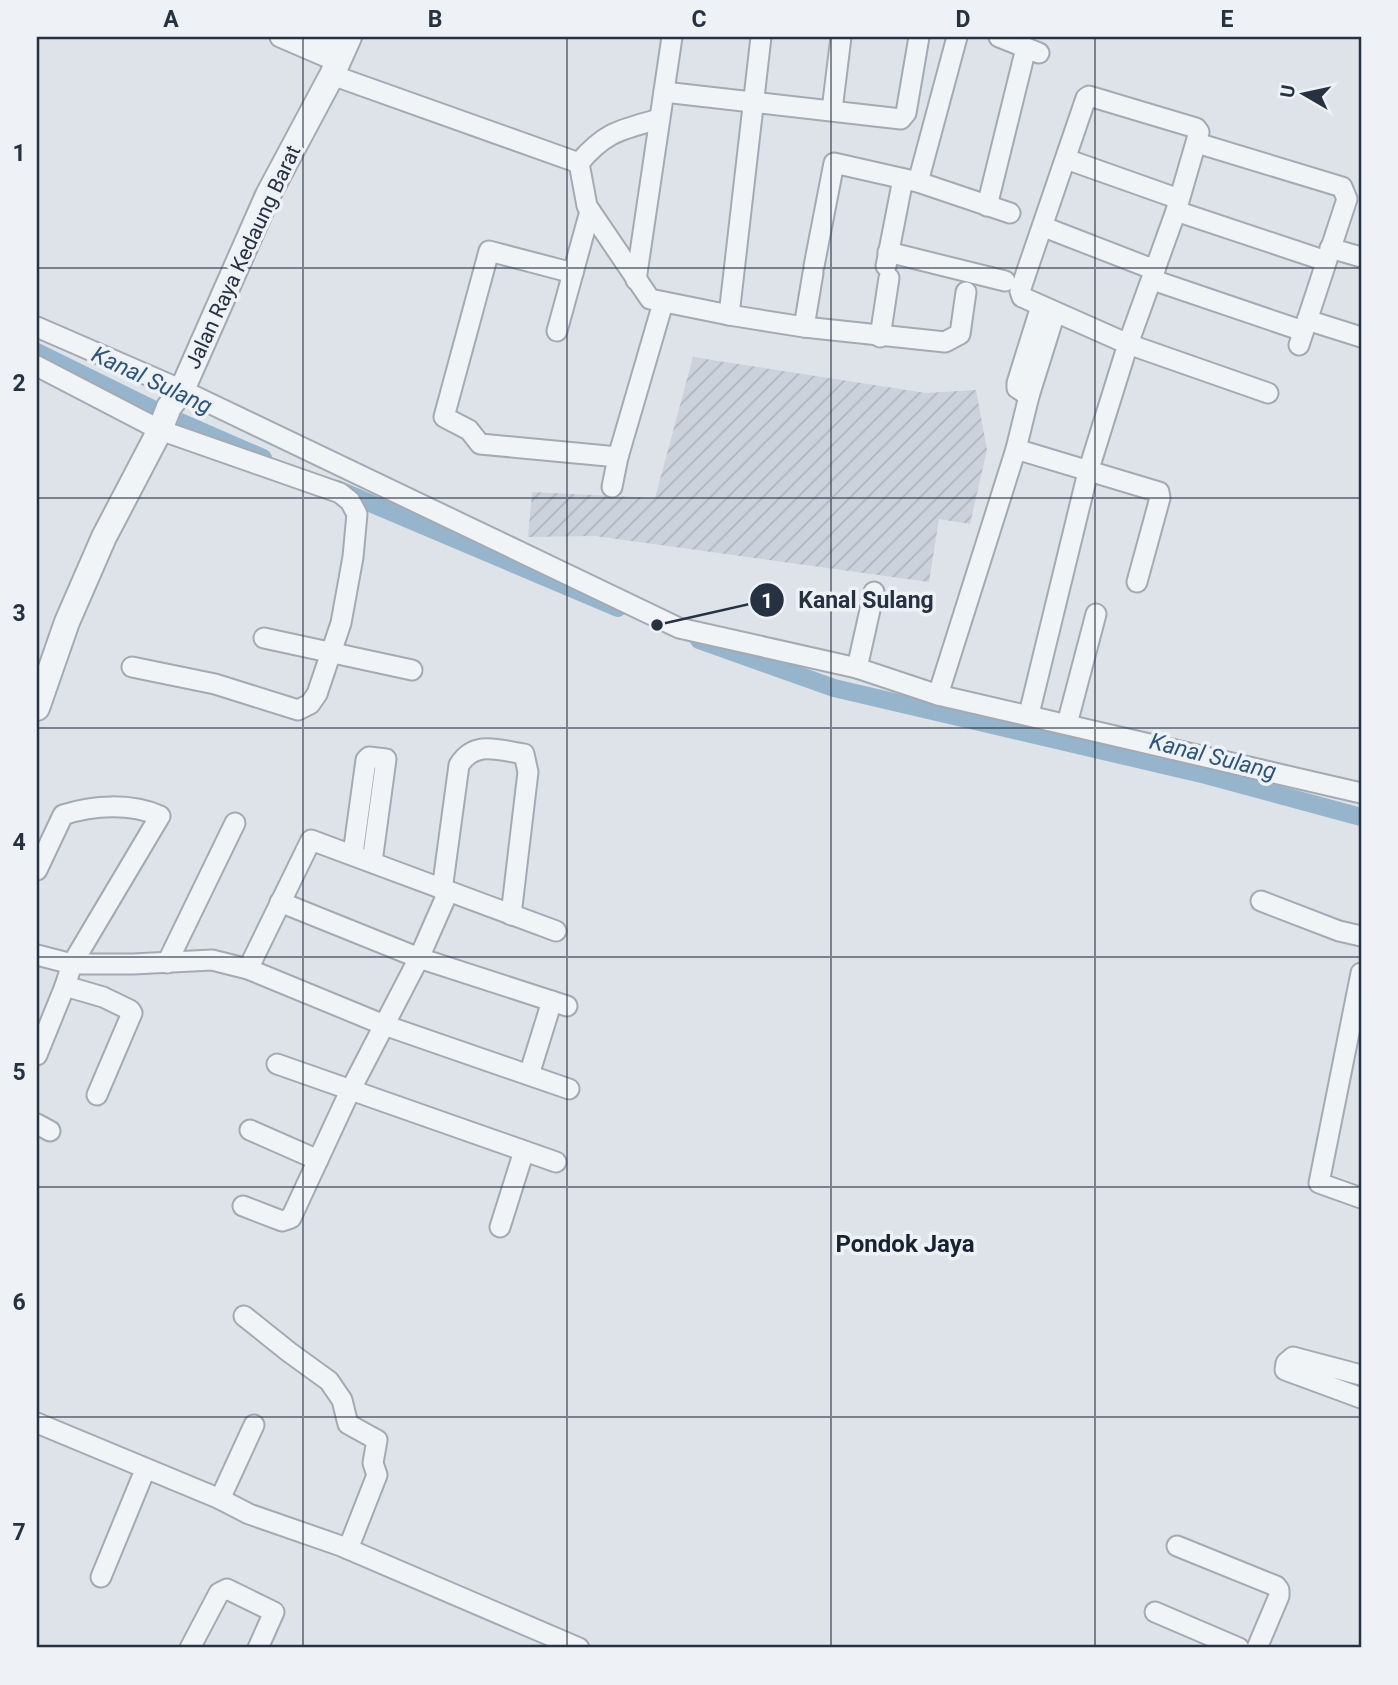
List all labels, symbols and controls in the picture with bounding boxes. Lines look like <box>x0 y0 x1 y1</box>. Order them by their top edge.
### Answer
text: A <box>163 6 179 33</box>
text: B <box>428 6 442 33</box>
text: C <box>691 6 707 33</box>
text: D <box>956 6 970 33</box>
text: E <box>1221 6 1234 33</box>
north arrow <box>1268 60 1338 130</box>
text: U <box>1275 83 1300 99</box>
text: 1 <box>12 140 26 167</box>
street label: Jalan Raya Kedaung Barat <box>181 141 305 373</box>
water label: Kanal Sulang <box>87 341 216 420</box>
text: 2 <box>12 370 26 397</box>
callout: Kanal Sulang <box>749 578 948 622</box>
text: Kanal Sulang <box>798 587 934 614</box>
text: 1 <box>761 589 773 613</box>
text: 3 <box>12 600 26 627</box>
water label: Kanal Sulang <box>1147 728 1279 785</box>
text: 4 <box>12 829 26 856</box>
text: 5 <box>12 1059 26 1086</box>
district label: Pondok Jaya <box>836 1230 975 1258</box>
text: 6 <box>12 1289 26 1316</box>
text: 7 <box>12 1519 26 1546</box>

